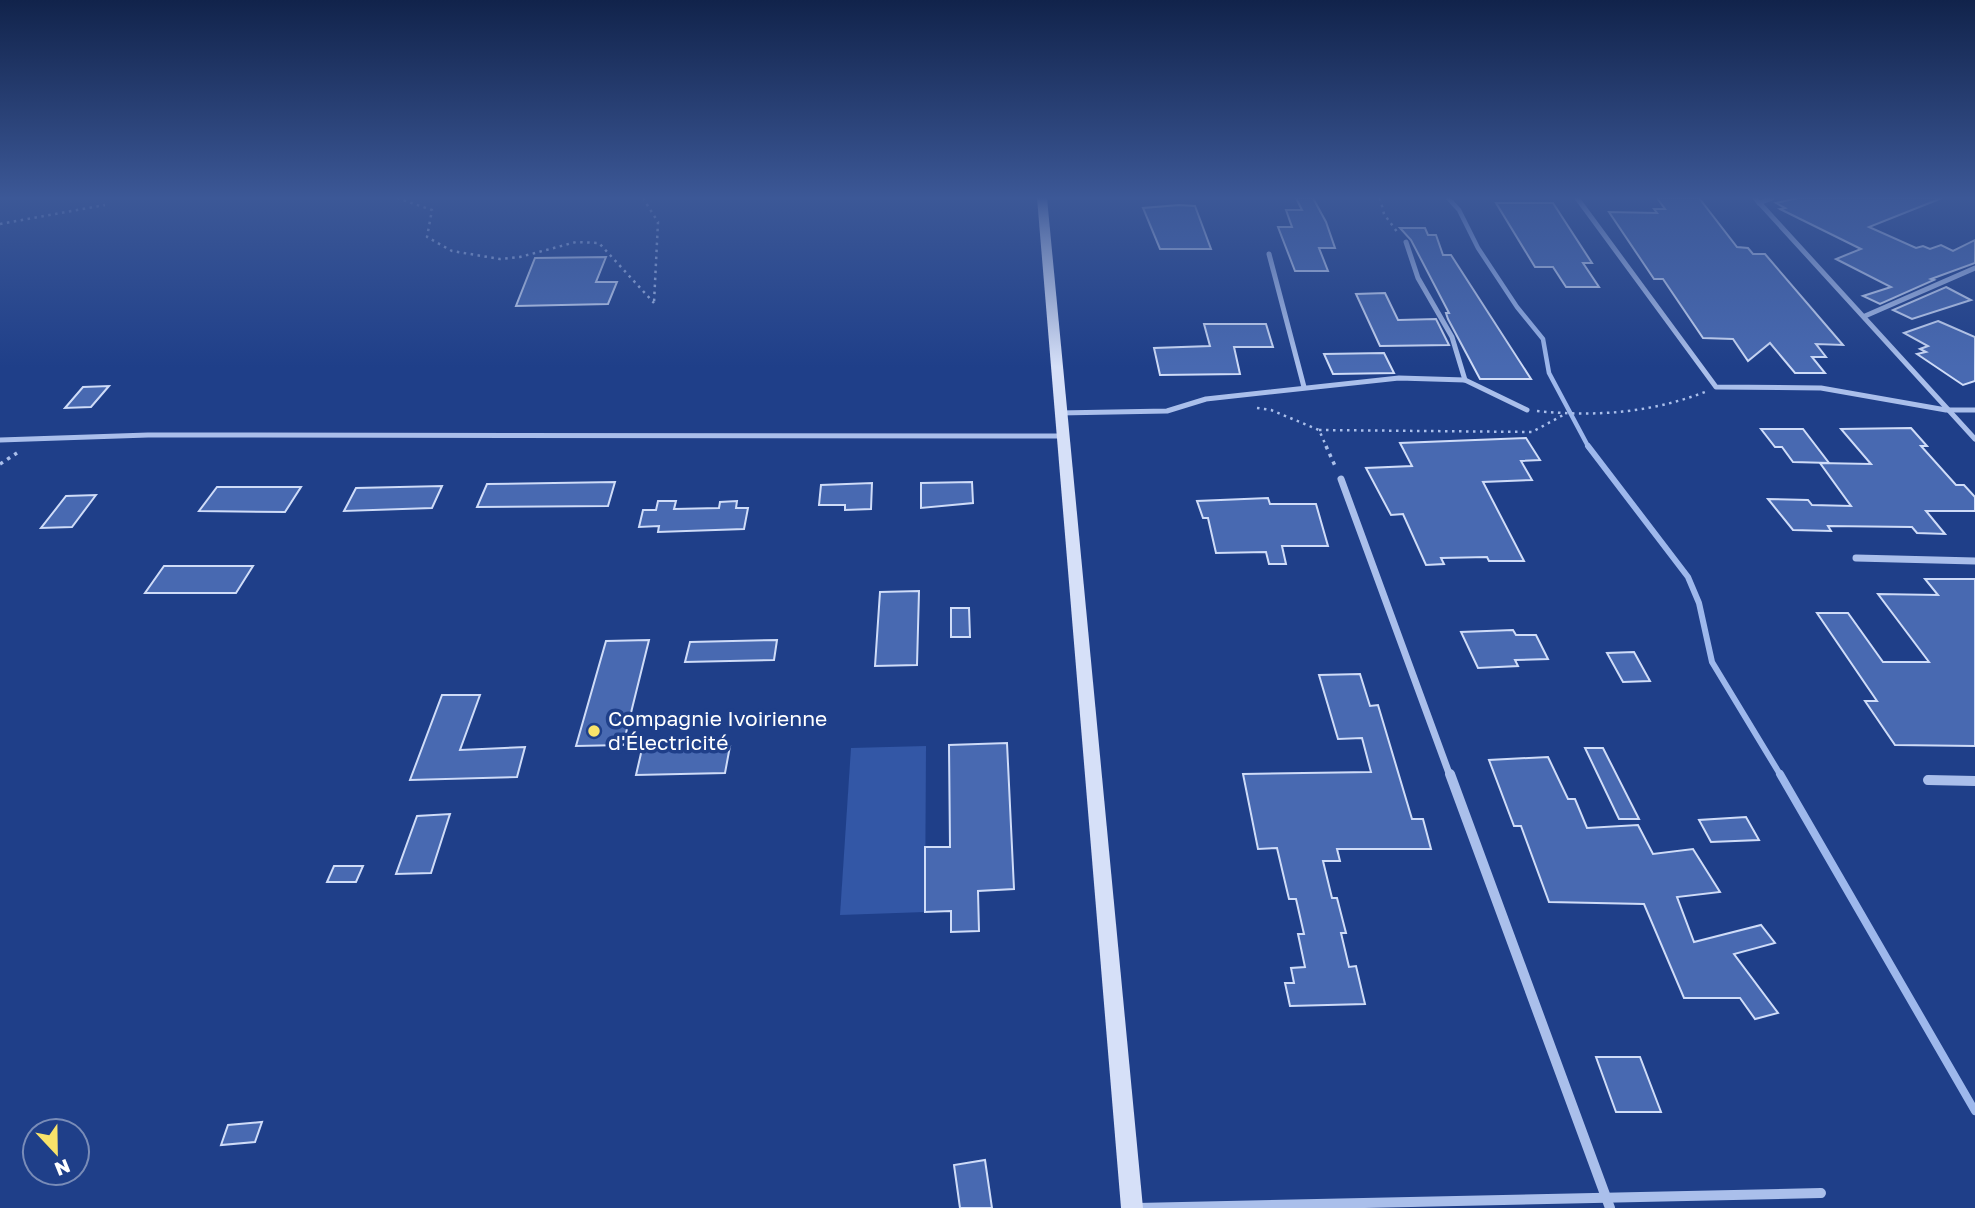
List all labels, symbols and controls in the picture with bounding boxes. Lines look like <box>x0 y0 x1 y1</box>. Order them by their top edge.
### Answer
place label: Compagnie Ivoirienne d'Électricité <box>608 705 827 755</box>
marker: Compagnie Ivoirienne d'Électricité <box>586 723 602 739</box>
north arrow <box>21 1117 91 1187</box>
text: N <box>52 1155 74 1182</box>

